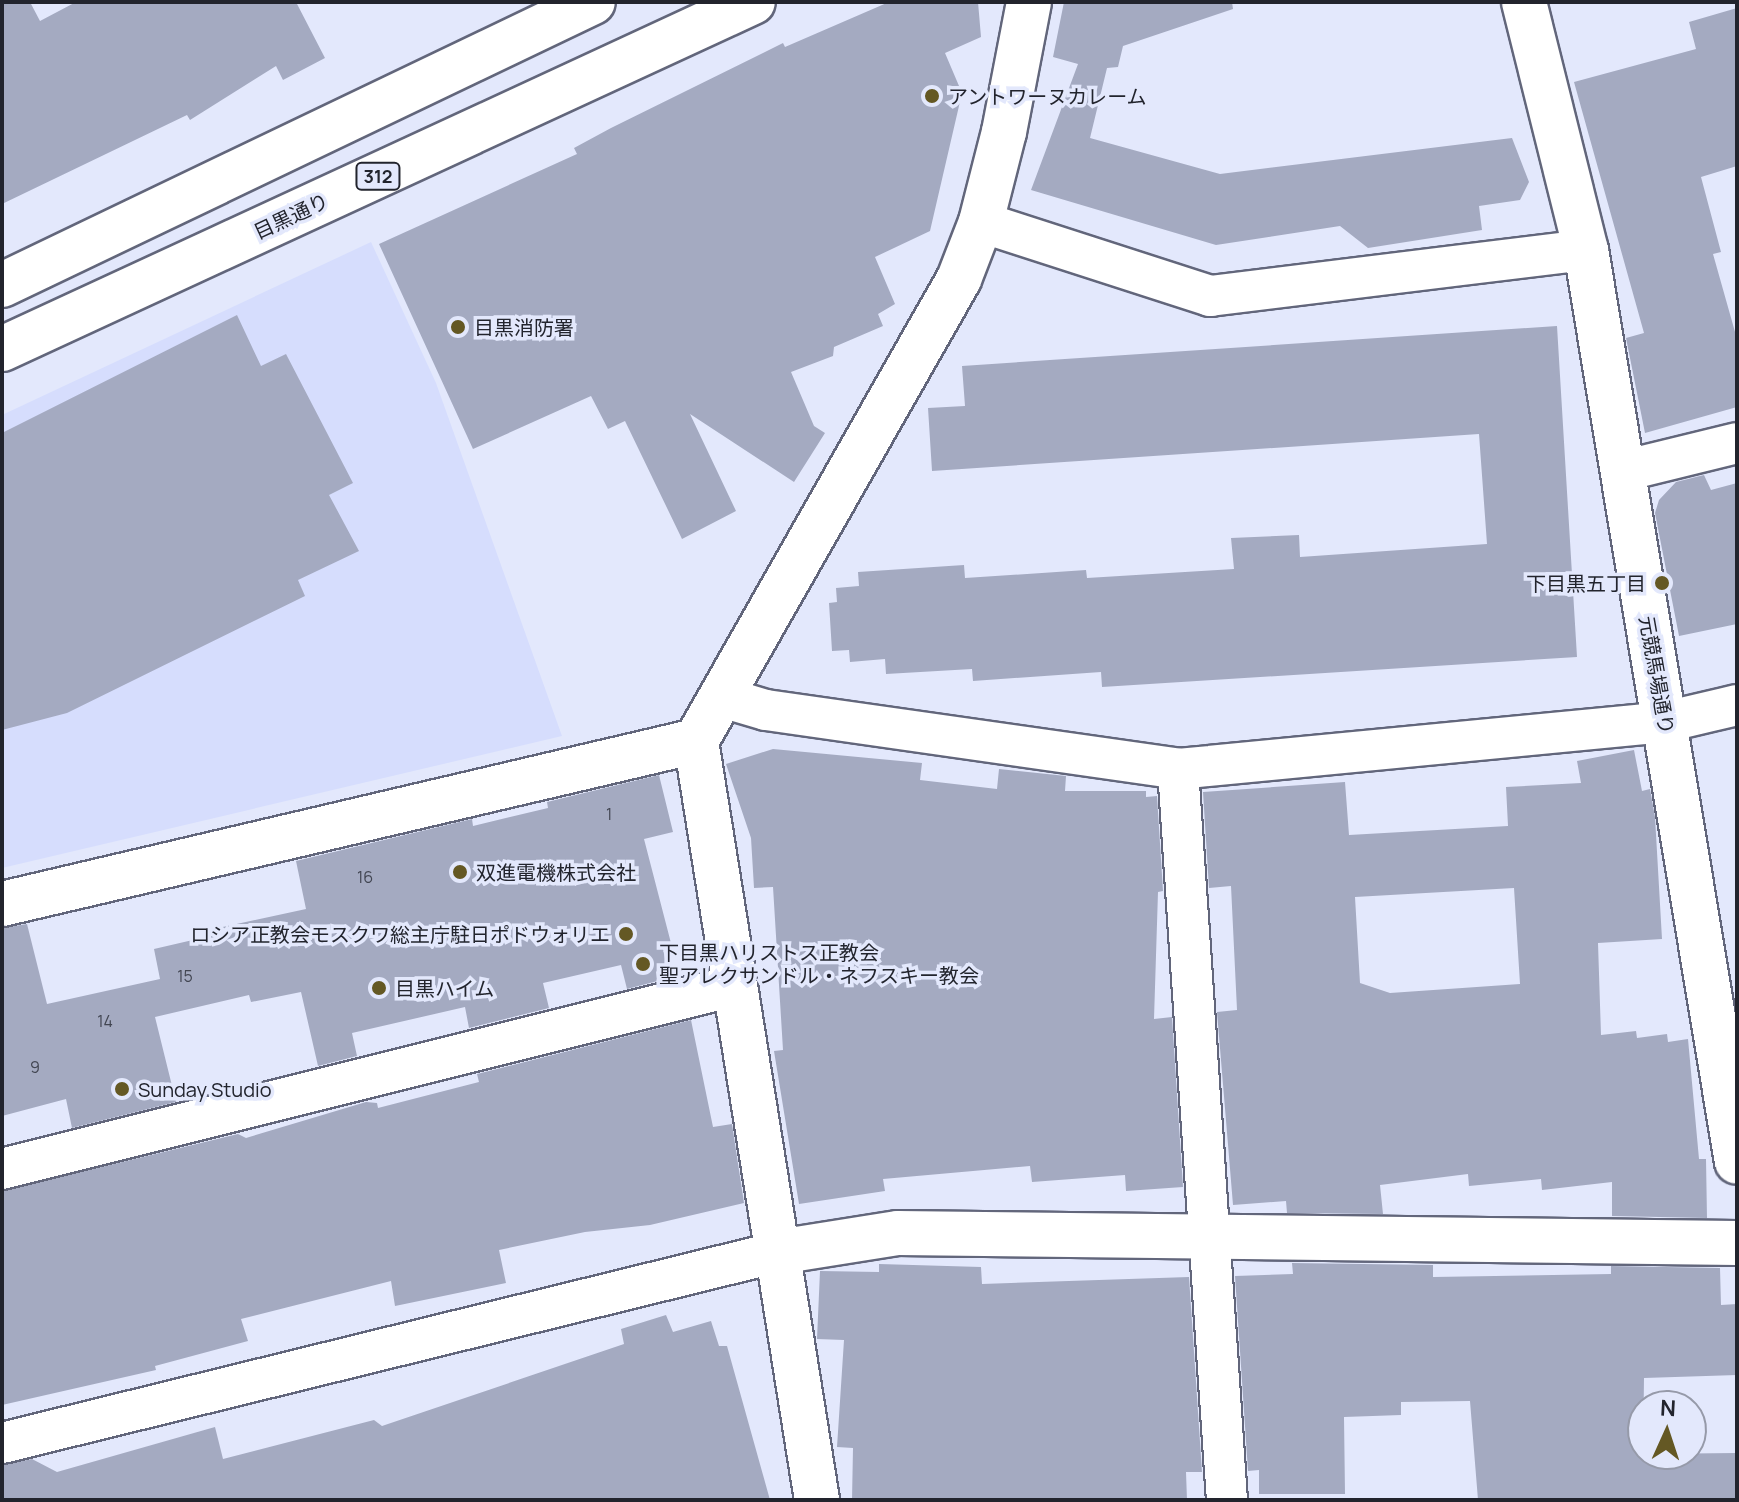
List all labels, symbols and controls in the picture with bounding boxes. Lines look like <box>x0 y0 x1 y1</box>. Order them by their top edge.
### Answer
place label: アントワーヌカレーム <box>948 84 1148 108</box>
marker: アントワーヌカレーム <box>923 87 941 105</box>
road number: 312 <box>354 162 402 190</box>
street label: 目黒通り <box>250 188 332 244</box>
place label: 目黒消防署 <box>474 315 574 339</box>
marker: 目黒消防署 <box>449 318 467 336</box>
place label: 下目黒五丁目 <box>1526 571 1646 595</box>
marker: 下目黒五丁目 <box>1653 574 1671 592</box>
street label: 元競馬場通り <box>1635 614 1679 736</box>
house number: 1 <box>606 804 612 824</box>
place label: 双進電機株式会社 <box>476 860 636 884</box>
marker: 双進電機株式会社 <box>451 863 469 881</box>
house number: 16 <box>357 867 373 887</box>
place label: ロシア正教会モスクワ総主庁駐日ポドウォリエ <box>190 922 610 946</box>
marker: ロシア正教会モスクワ総主庁駐日ポドウォリエ <box>617 925 635 943</box>
place label: 下目黒ハリストス正教会 聖アレクサンドル・ネフスキー教会 <box>659 940 979 987</box>
marker: 下目黒ハリストス正教会 聖アレクサンドル・ネフスキー教会 <box>634 955 652 973</box>
house number: 15 <box>177 966 193 986</box>
place label: 目黒ハイム <box>395 976 495 1000</box>
marker: 目黒ハイム <box>370 979 388 997</box>
house number: 14 <box>97 1011 113 1031</box>
house number: 9 <box>30 1057 40 1077</box>
place label: Sunday Studio <box>138 1077 272 1101</box>
marker: Sunday Studio <box>113 1080 131 1098</box>
north arrow <box>1627 1390 1707 1470</box>
text: N <box>1659 1393 1677 1423</box>

